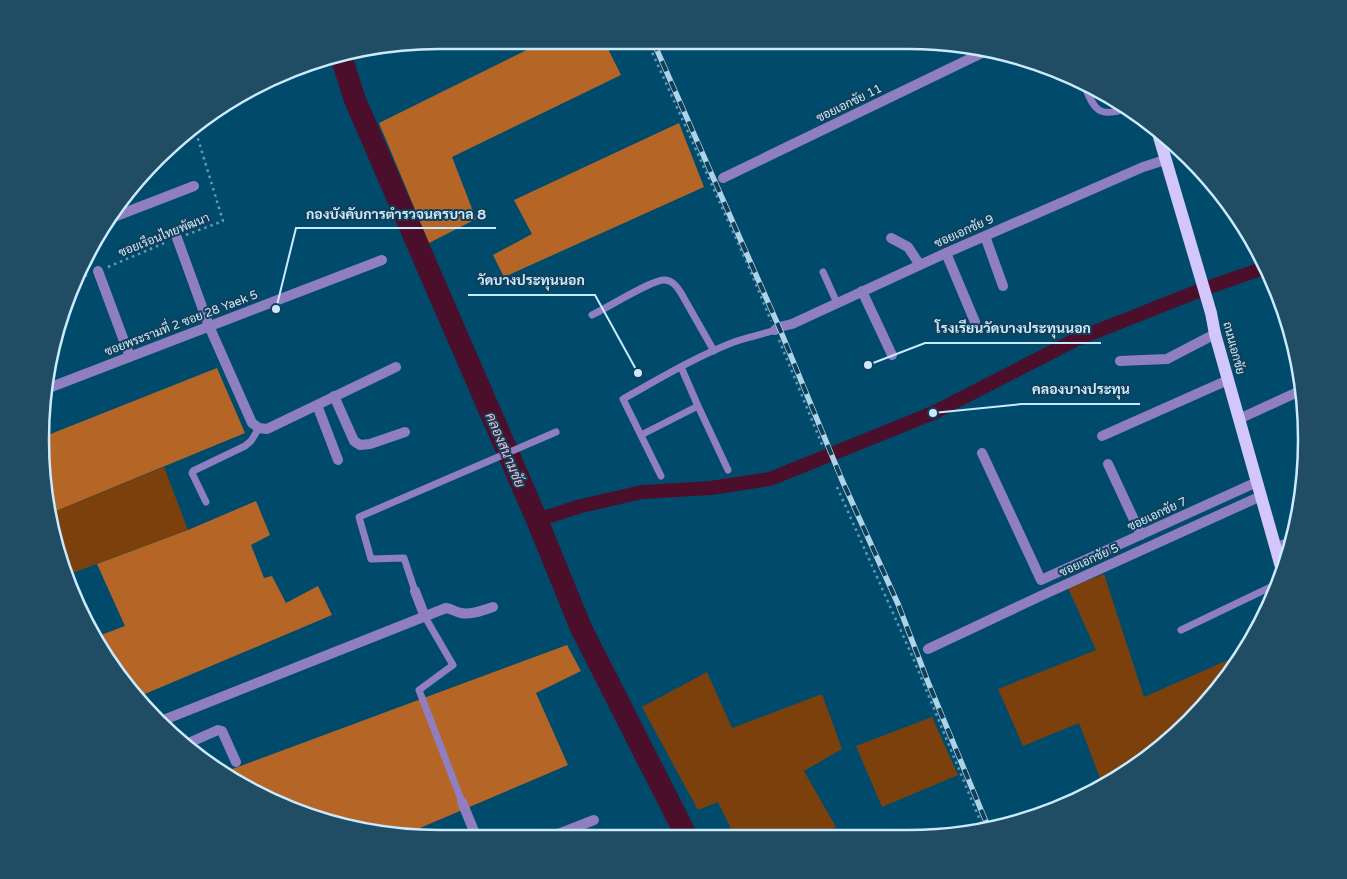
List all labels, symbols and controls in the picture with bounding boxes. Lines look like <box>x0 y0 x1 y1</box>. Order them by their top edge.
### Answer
street label: ซอยเอกชัย 11 <box>814 81 884 125</box>
callout: กองบังคับการตำรวจนครบาล 8 <box>296 199 496 228</box>
text: กองบังคับการตำรวจนครบาล 8 <box>306 206 486 223</box>
street label: ซอยเรือนไทยพัฒนา <box>116 209 212 260</box>
street label: ซอยเอกชัย 9 <box>932 212 996 250</box>
callout: วัดบางประทุนนอก <box>468 266 595 295</box>
text: วัดบางประทุนนอก <box>477 272 585 291</box>
street label: ซอยพระรามที่ 2 ซอย 28 Yaek 5 <box>101 284 260 359</box>
callout: โรงเรียนวัดบางประทุนนอก <box>925 314 1101 343</box>
text: โรงเรียนวัดบางประทุนนอก <box>934 319 1091 339</box>
street label: ถนนเอกชัย <box>1220 320 1248 376</box>
callout: คลองบางประทุน <box>1022 375 1140 404</box>
text: คลองบางประทุน <box>1032 381 1130 400</box>
water label: คลองสนามชัย <box>482 410 528 490</box>
street label: ซอยเอกชัย 7 <box>1125 494 1189 534</box>
street label: ซอยเอกชัย 5 <box>1057 541 1121 579</box>

